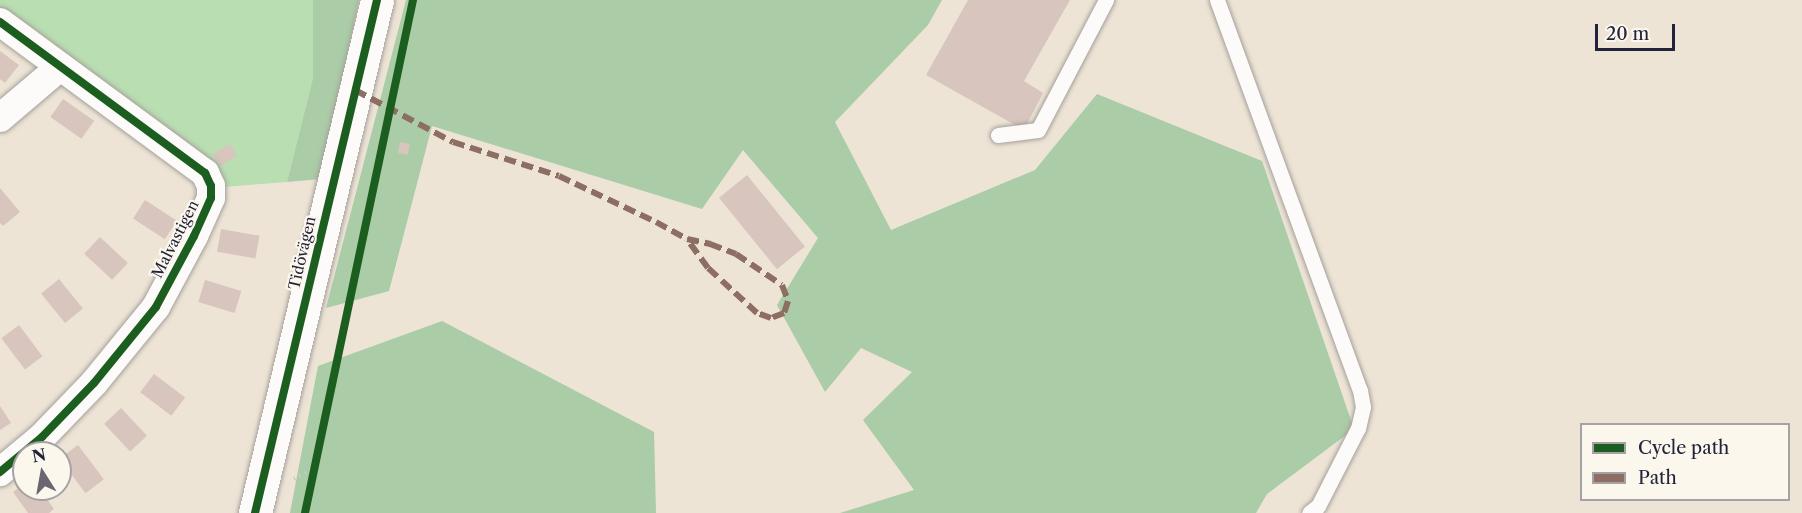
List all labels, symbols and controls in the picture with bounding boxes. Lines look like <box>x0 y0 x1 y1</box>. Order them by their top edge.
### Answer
scale bar <box>1598 12 1678 50</box>
text: 20 m <box>1606 23 1649 45</box>
street label: Malvastigen <box>148 197 202 281</box>
street label: Tidövägen <box>285 215 319 291</box>
legend <box>1580 423 1790 501</box>
text: Cycle path <box>1638 437 1729 459</box>
north arrow <box>12 441 72 501</box>
text: N <box>30 444 48 466</box>
text: Path <box>1638 467 1677 489</box>

